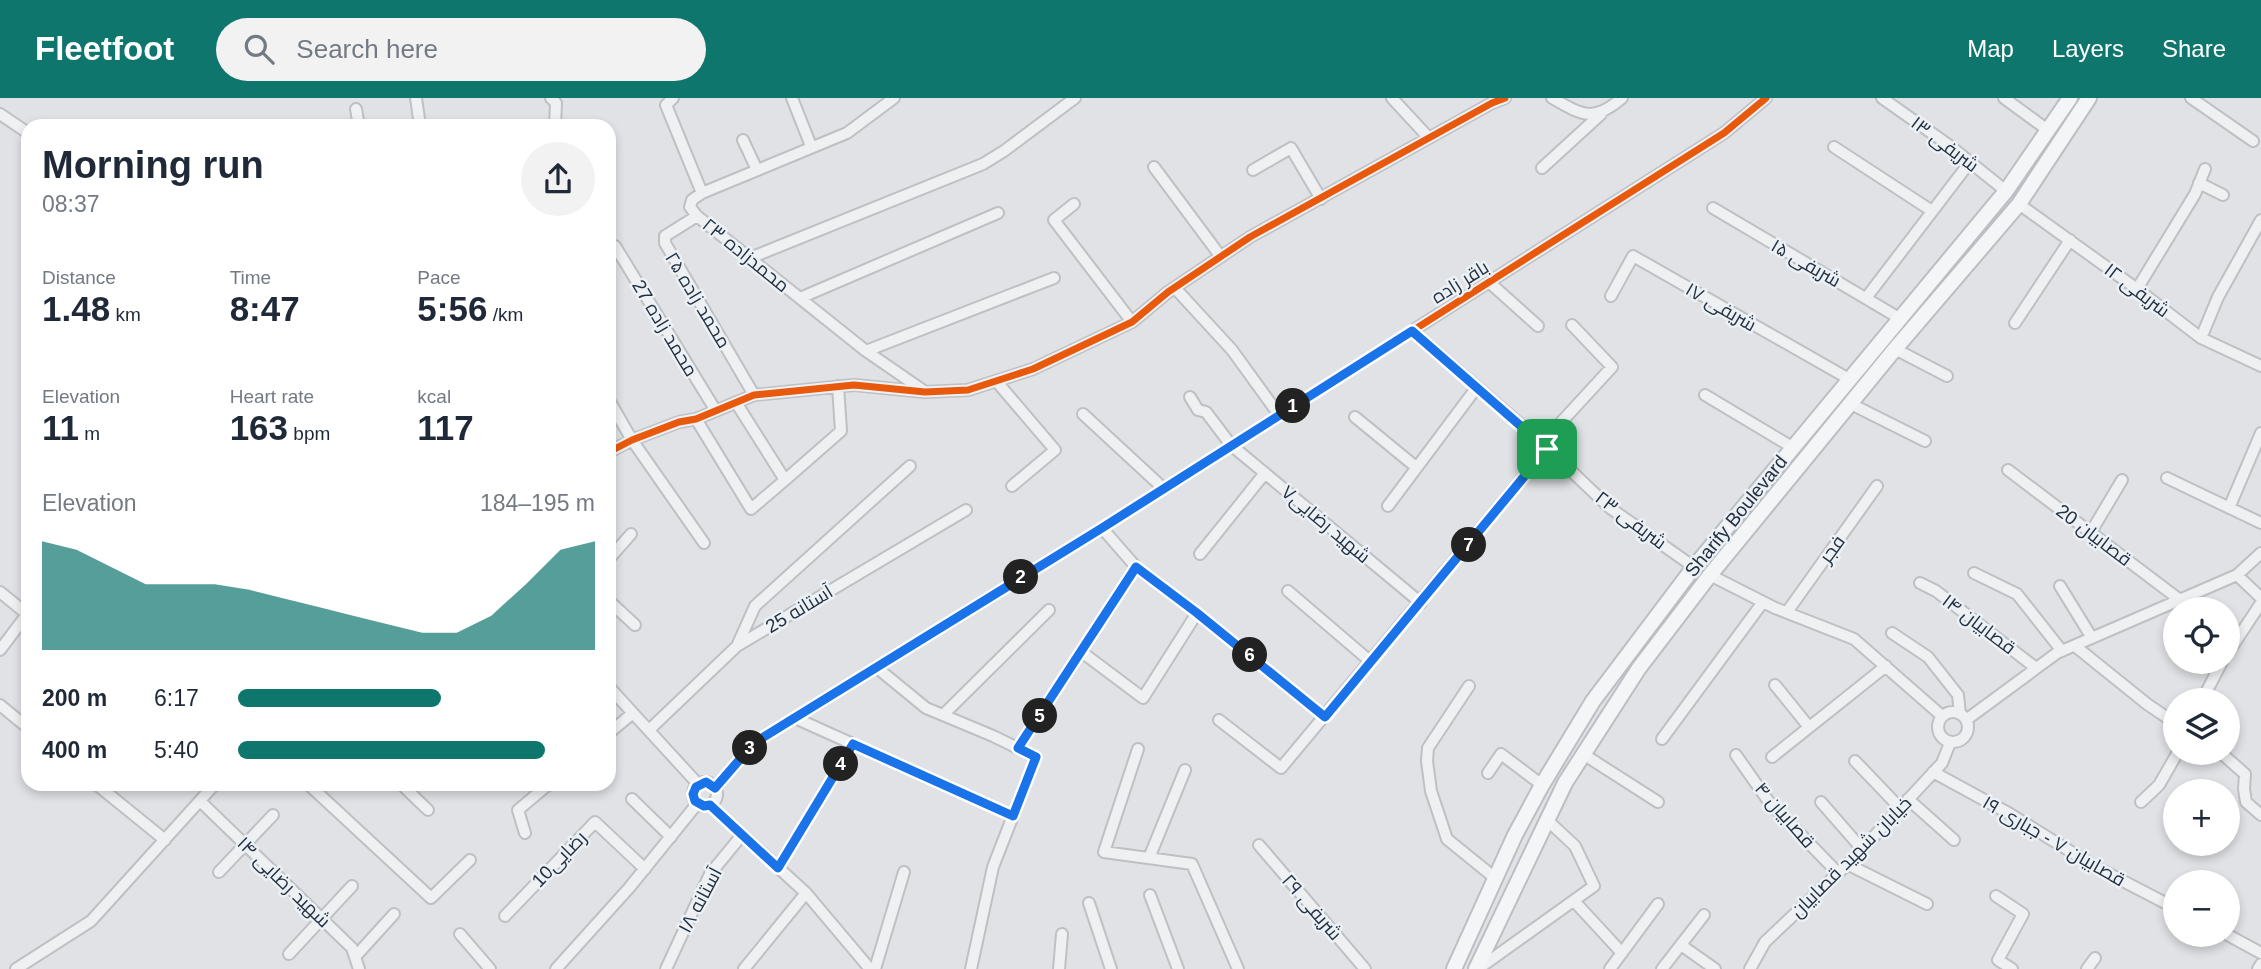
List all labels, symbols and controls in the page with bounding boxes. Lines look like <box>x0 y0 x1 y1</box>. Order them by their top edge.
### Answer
search box <box>216 18 706 81</box>
text: Fleetfoot <box>35 30 174 67</box>
icon: search <box>240 30 278 68</box>
text: Search here <box>296 34 438 64</box>
text: Map <box>1967 35 2014 62</box>
text: Layers <box>2052 35 2124 62</box>
text: Share <box>2162 35 2226 62</box>
street label: شریفی ۱۳ <box>1906 112 1983 177</box>
button: share <box>521 142 595 216</box>
text: Morning run <box>42 144 264 186</box>
text: 08:37 <box>42 191 100 217</box>
street label: محمدزاده ۲۳ <box>698 214 793 297</box>
street label: شریفی ۱۵ <box>1767 235 1844 292</box>
street label: محمد زاده ۲۵ <box>660 248 735 352</box>
street label: باقر زاده <box>1427 256 1493 309</box>
street label: شریفی ۱۲ <box>2100 259 2174 322</box>
text: Distance <box>42 267 116 288</box>
text: Time <box>230 267 271 288</box>
text: Pace <box>417 267 461 288</box>
street label: محمد زاده 27 <box>627 276 702 381</box>
street label: شریفی ۱۷ <box>1681 278 1760 336</box>
text: 1.48 <box>42 289 110 328</box>
text: 8:47 <box>230 289 300 328</box>
text: 5:56 <box>417 289 487 328</box>
text: km <box>110 304 141 325</box>
text: /km <box>487 304 523 325</box>
text: Elevation <box>42 386 120 407</box>
text: Heart rate <box>230 386 314 407</box>
text: kcal <box>417 386 451 407</box>
pin: 1 <box>1276 388 1310 424</box>
text: 1 <box>1287 395 1298 416</box>
text: 11 <box>42 408 79 447</box>
text: 163 <box>230 408 288 447</box>
text: 117 <box>417 408 474 447</box>
pin <box>1517 419 1577 479</box>
text: m <box>79 423 100 444</box>
text: bpm <box>288 423 330 444</box>
icon: arrive <box>1528 430 1566 468</box>
street label: Sharify Boulevard <box>1681 451 1791 581</box>
street label: شهید رضایی۷ <box>1277 481 1375 568</box>
street label: شریفی ۲۳ <box>1591 487 1671 554</box>
text: Elevation <box>42 490 137 516</box>
text: 184–195 m <box>480 490 595 516</box>
street label: قصابیان 20 <box>2052 500 2136 571</box>
pin: 7 <box>1452 528 1486 562</box>
street label: فجر <box>1814 531 1850 568</box>
text: 7 <box>1463 534 1474 555</box>
pin: 2 <box>1004 560 1038 594</box>
text: 2 <box>1015 566 1026 587</box>
street label: آستانه 25 <box>762 581 836 637</box>
street label: قصابیان ۱۴ <box>1938 590 2020 659</box>
map controls <box>2163 597 2240 947</box>
button: locate <box>2163 597 2240 674</box>
pin: 6 <box>1232 638 1268 672</box>
text: 6 <box>1244 644 1255 665</box>
text: 200 m <box>42 685 107 711</box>
text: 6:17 <box>154 685 199 711</box>
button: layers <box>2163 688 2240 765</box>
pin: 5 <box>1023 698 1058 734</box>
text: 5 <box>1034 705 1045 726</box>
pin: 3 <box>732 730 768 766</box>
text: 400 m <box>42 737 107 763</box>
text: 5:40 <box>154 737 199 763</box>
text: 3 <box>744 737 755 758</box>
pin: 4 <box>824 746 858 782</box>
text: 4 <box>835 753 846 774</box>
street label: قصابیان ۴ <box>1750 778 1819 853</box>
button: + <box>2163 779 2240 856</box>
street label: خیابان شهید قصابیان <box>1786 792 1916 922</box>
street label: قصابيان ۷ - جباری ۱۹ <box>1979 792 2129 891</box>
street label: رضایی10 <box>527 827 591 892</box>
street label: شهید رضایی ۱۴ <box>232 832 335 932</box>
street label: آستانه ۱۸ <box>674 864 726 936</box>
street label: شریفی ۲۹ <box>1277 870 1346 945</box>
button: − <box>2163 870 2240 947</box>

